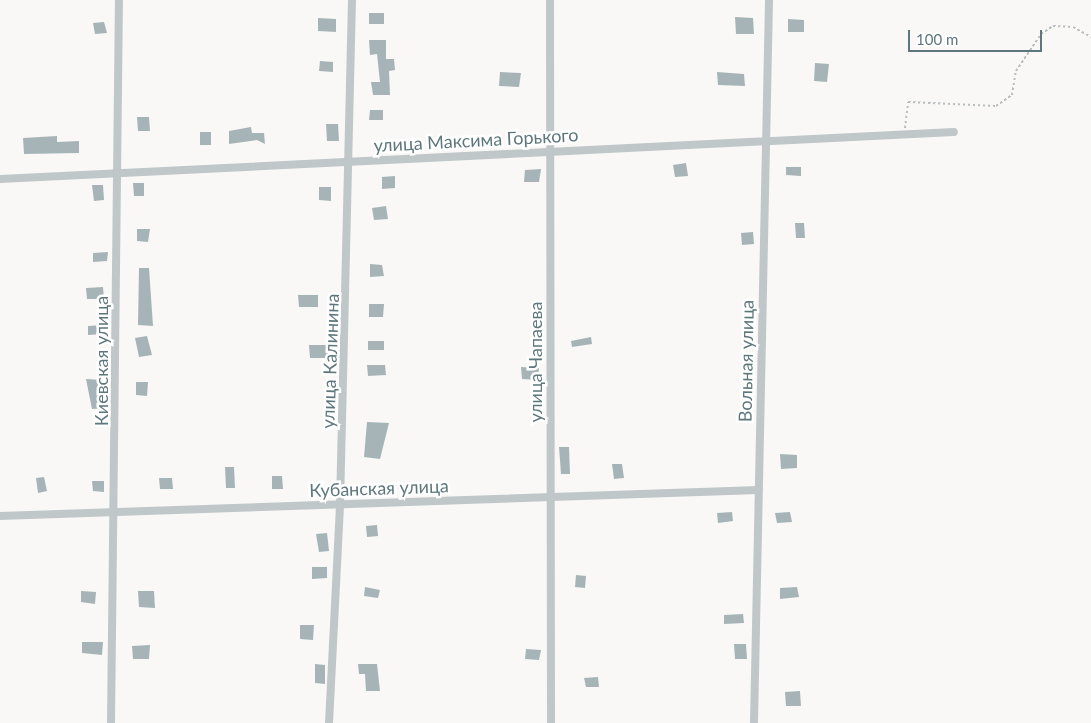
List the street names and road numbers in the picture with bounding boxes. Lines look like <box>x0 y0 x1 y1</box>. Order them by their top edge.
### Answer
street label: улица Максима Горького <box>373 124 579 156</box>
street label: улица Калинина <box>317 293 343 429</box>
street label: Киевская улица <box>90 296 112 426</box>
street label: Вольная улица <box>734 300 758 422</box>
street label: улица Чапаева <box>524 302 546 422</box>
street label: Кубанская улица <box>309 475 449 501</box>

